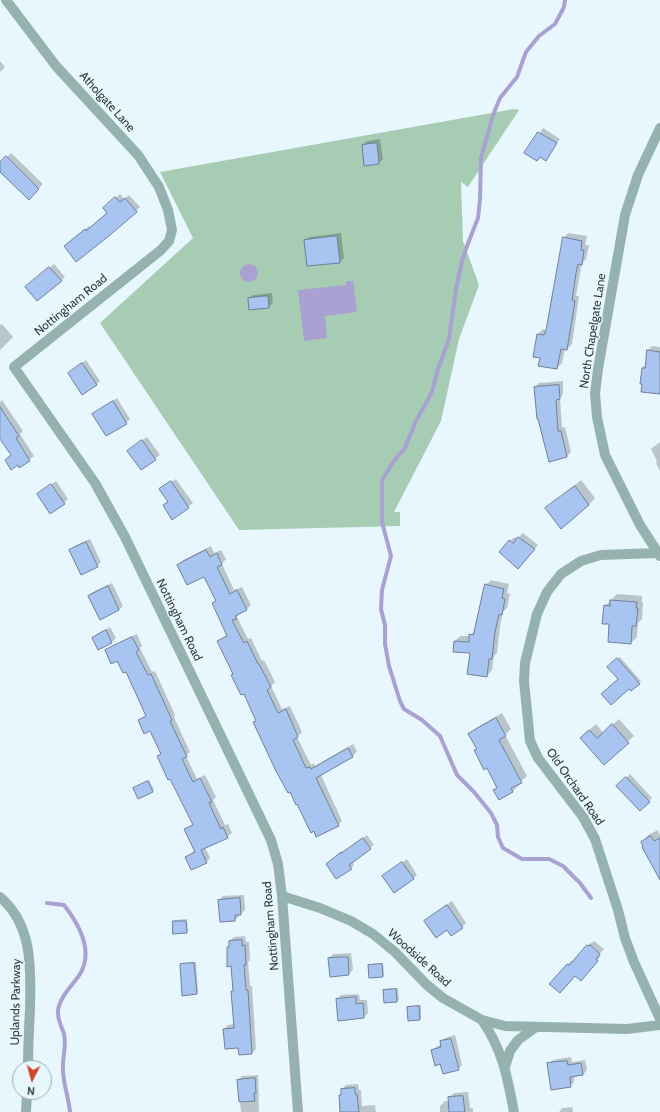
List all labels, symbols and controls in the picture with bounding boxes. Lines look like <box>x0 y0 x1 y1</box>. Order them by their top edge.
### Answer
street label: Atholgate Lane <box>76 69 138 135</box>
street label: Nottingham Road <box>32 271 110 339</box>
street label: North Chapelgate Lane <box>577 272 609 390</box>
street label: Nottingham Road <box>153 577 205 663</box>
street label: Old Orchard Road <box>543 746 607 828</box>
street label: Nottingham Road <box>260 881 282 971</box>
street label: Woodside Road <box>385 926 453 990</box>
street label: Uplands Parkway <box>8 959 24 1045</box>
north arrow <box>12 1060 52 1100</box>
text: N <box>26 1084 35 1098</box>

